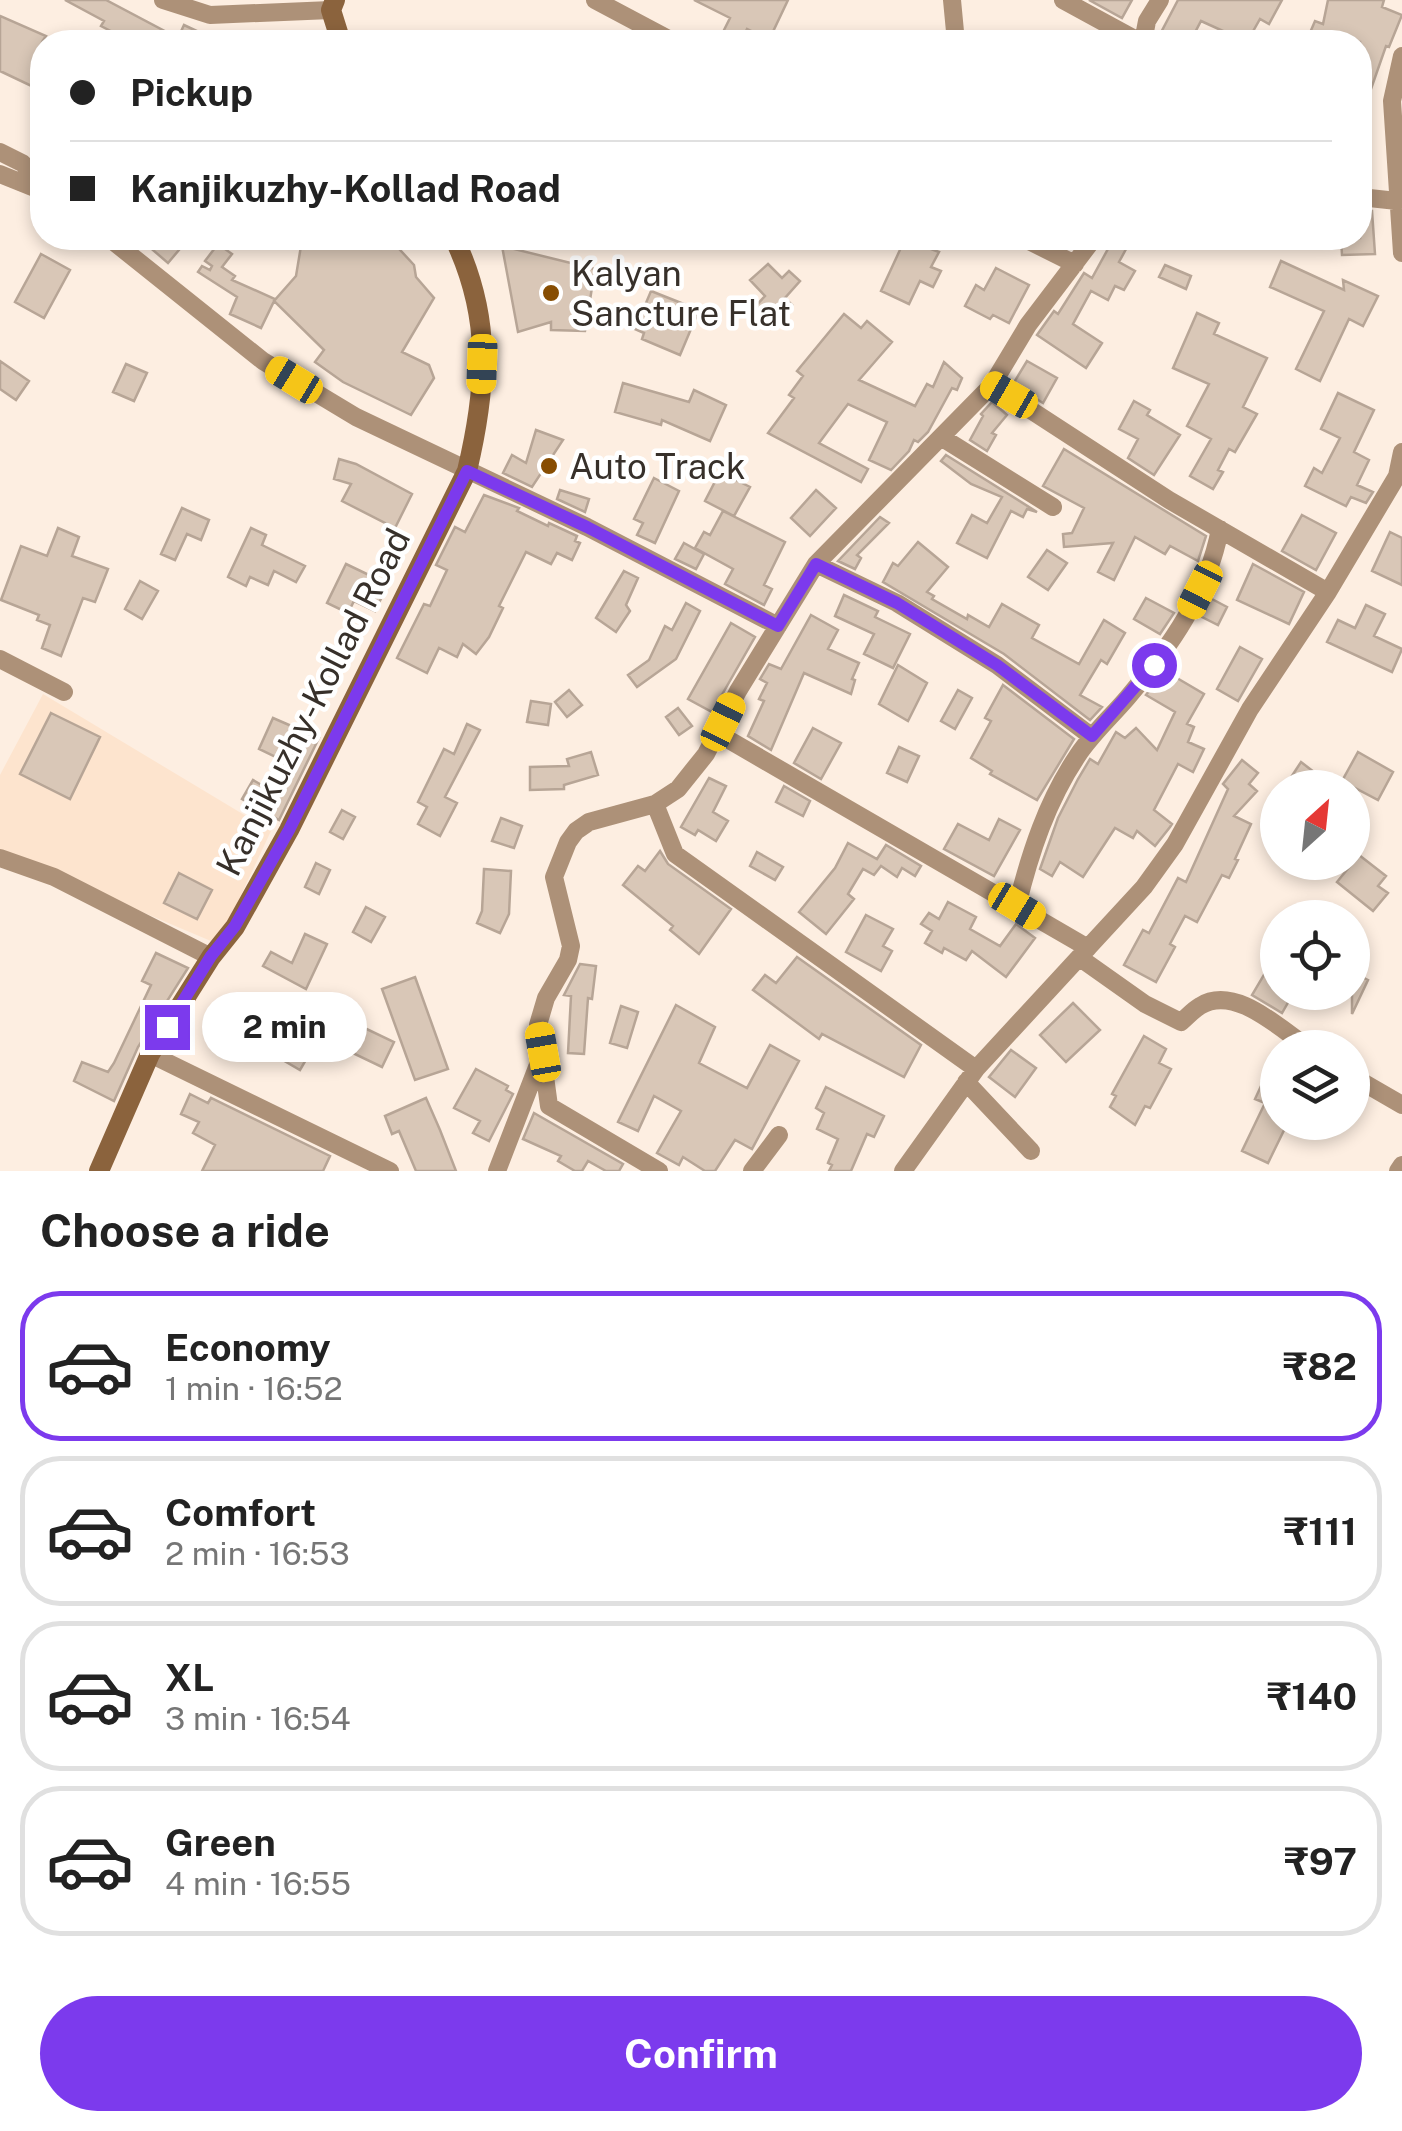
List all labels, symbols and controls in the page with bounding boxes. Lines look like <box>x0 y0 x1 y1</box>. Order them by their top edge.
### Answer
text: Pickup <box>130 70 253 115</box>
text: Kanjikuzhy-Kollad Road <box>130 166 561 211</box>
place label: Kalyan Sancture Flat <box>571 253 791 334</box>
marker: Kalyan Sancture Flat <box>540 282 562 304</box>
car <box>466 333 498 395</box>
car <box>261 352 327 408</box>
car <box>976 367 1042 423</box>
place label: Auto Track <box>569 446 746 487</box>
marker: Auto Track <box>538 455 560 477</box>
street label: Kanjikuzhy-Kollad Road <box>208 522 418 882</box>
car <box>1173 556 1227 624</box>
route start <box>1132 643 1177 688</box>
car <box>696 688 750 756</box>
north arrow <box>1260 770 1370 880</box>
map controls <box>1260 770 1370 1140</box>
car <box>984 878 1050 934</box>
button: locate <box>1260 900 1370 1010</box>
callout: 2 min <box>202 992 367 1062</box>
route end <box>145 1005 190 1050</box>
text: 2 min <box>243 1008 326 1045</box>
car <box>523 1020 563 1084</box>
button: layers <box>1260 1030 1370 1140</box>
text: Choose a ride <box>40 1204 330 1257</box>
icon: car <box>45 1321 135 1411</box>
text: Economy <box>165 1325 331 1370</box>
text: ₹82 <box>1283 1344 1357 1389</box>
text: 1 min · 16:52 <box>165 1370 343 1407</box>
icon: car <box>45 1486 135 1576</box>
text: Comfort <box>165 1490 316 1535</box>
text: ₹111 <box>1284 1509 1357 1554</box>
text: 2 min · 16:53 <box>165 1535 350 1572</box>
icon: car <box>45 1651 135 1741</box>
text: XL <box>165 1655 214 1700</box>
text: ₹140 <box>1267 1674 1357 1719</box>
text: 3 min · 16:54 <box>165 1700 351 1737</box>
icon: car <box>45 1816 135 1906</box>
text: Green <box>165 1820 276 1865</box>
text: ₹97 <box>1284 1839 1357 1884</box>
text: 4 min · 16:55 <box>165 1865 351 1902</box>
button: Confirm <box>40 1996 1362 2111</box>

